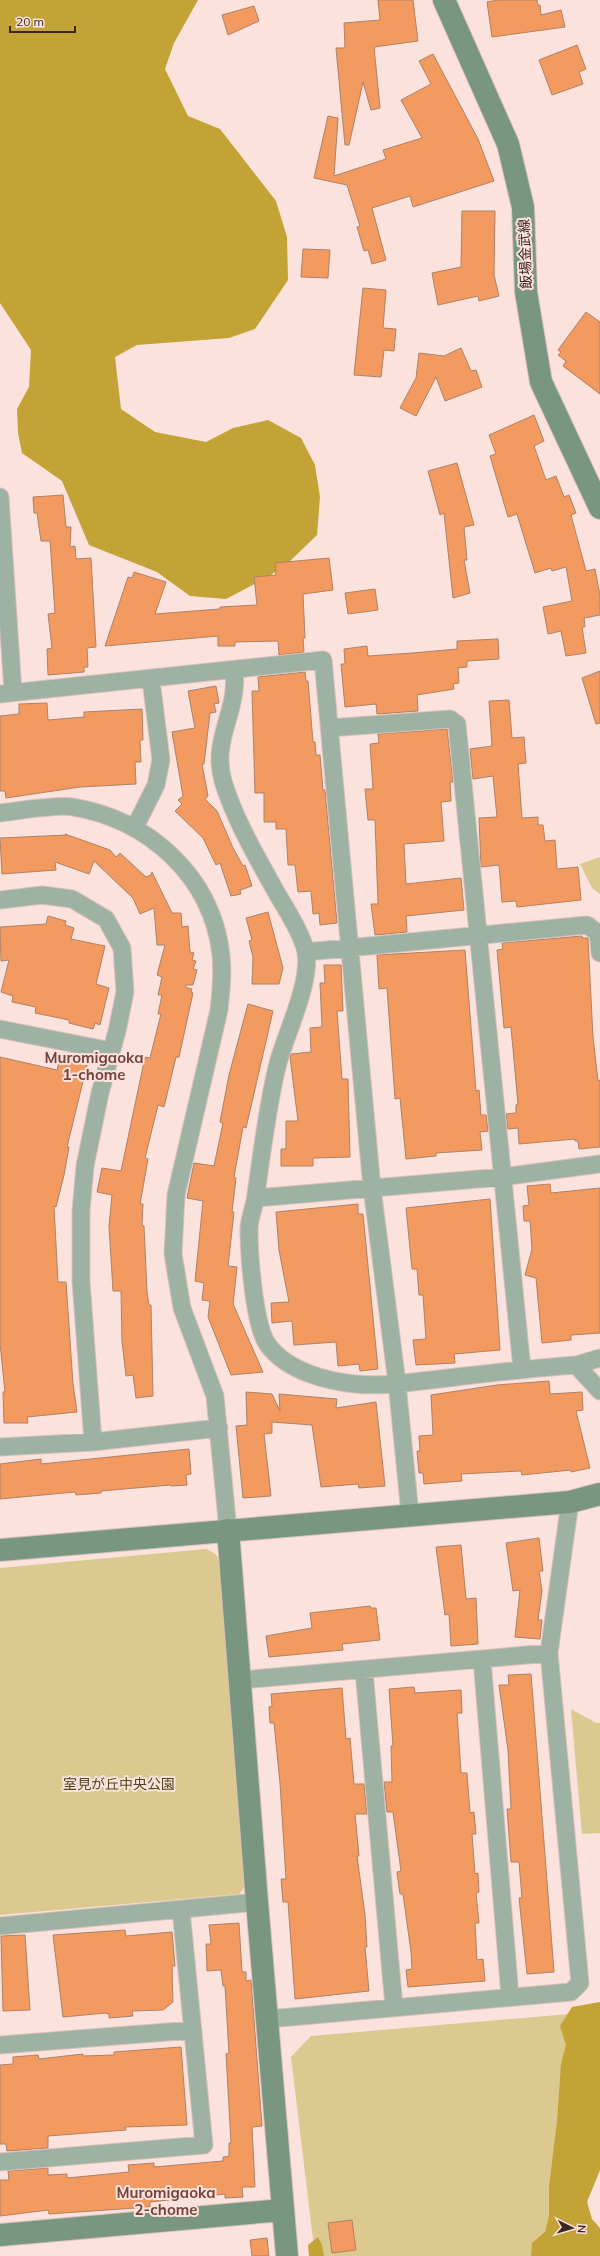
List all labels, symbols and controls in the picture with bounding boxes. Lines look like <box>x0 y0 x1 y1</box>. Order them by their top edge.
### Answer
scale bar <box>10 8 75 34</box>
text: 20 m <box>16 14 44 29</box>
street label: 飯場金武線 <box>515 219 535 289</box>
district label: Muromigaoka 1-chome <box>44 1048 144 1084</box>
park label: 室見が丘中央公園 <box>63 1775 175 1793</box>
district label: Muromigaoka 2-chome <box>116 2183 216 2219</box>
north arrow <box>552 2208 592 2248</box>
text: N <box>575 2224 589 2234</box>

